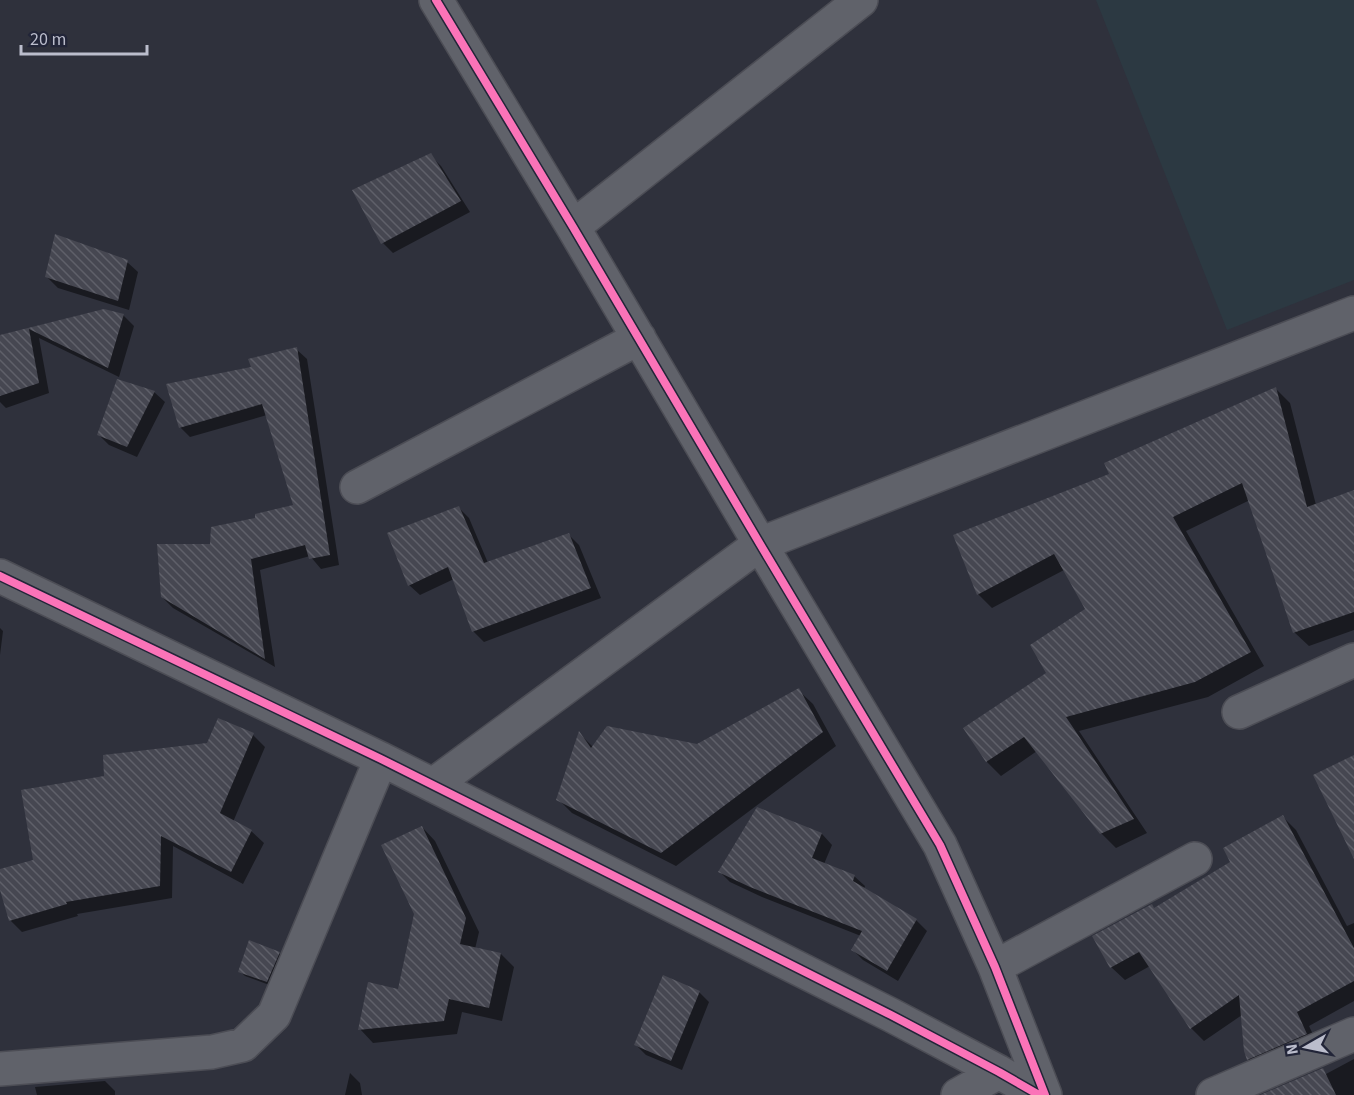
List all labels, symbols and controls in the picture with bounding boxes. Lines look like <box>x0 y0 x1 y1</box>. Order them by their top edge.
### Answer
scale bar <box>21 18 147 56</box>
text: 20 m <box>30 27 66 52</box>
north arrow <box>1276 1017 1336 1077</box>
text: N <box>1280 1042 1304 1056</box>

